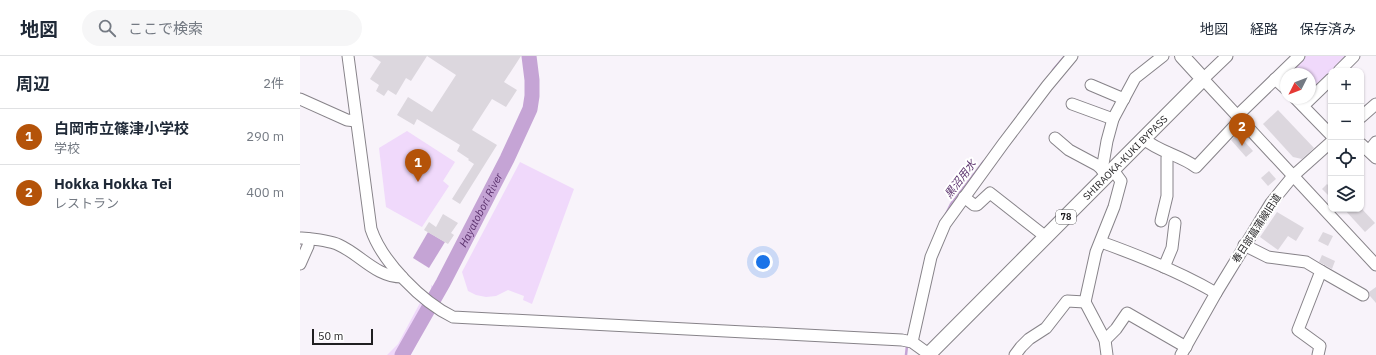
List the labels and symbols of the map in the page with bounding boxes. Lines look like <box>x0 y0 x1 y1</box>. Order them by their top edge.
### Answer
north arrow <box>1280 68 1316 104</box>
street label: SHIRAOKA-KUKI BYPASS <box>1080 112 1171 203</box>
pin: 2 <box>1229 113 1255 146</box>
pin: 1 <box>405 149 431 182</box>
water label: 黒沼用水 <box>941 156 979 201</box>
water label: Hayatobori River <box>456 170 506 249</box>
street label: 春日部菖蒲線旧道 <box>1229 191 1284 265</box>
road number: 78 <box>1056 210 1076 224</box>
your location <box>753 252 773 272</box>
scale bar <box>312 327 373 346</box>

